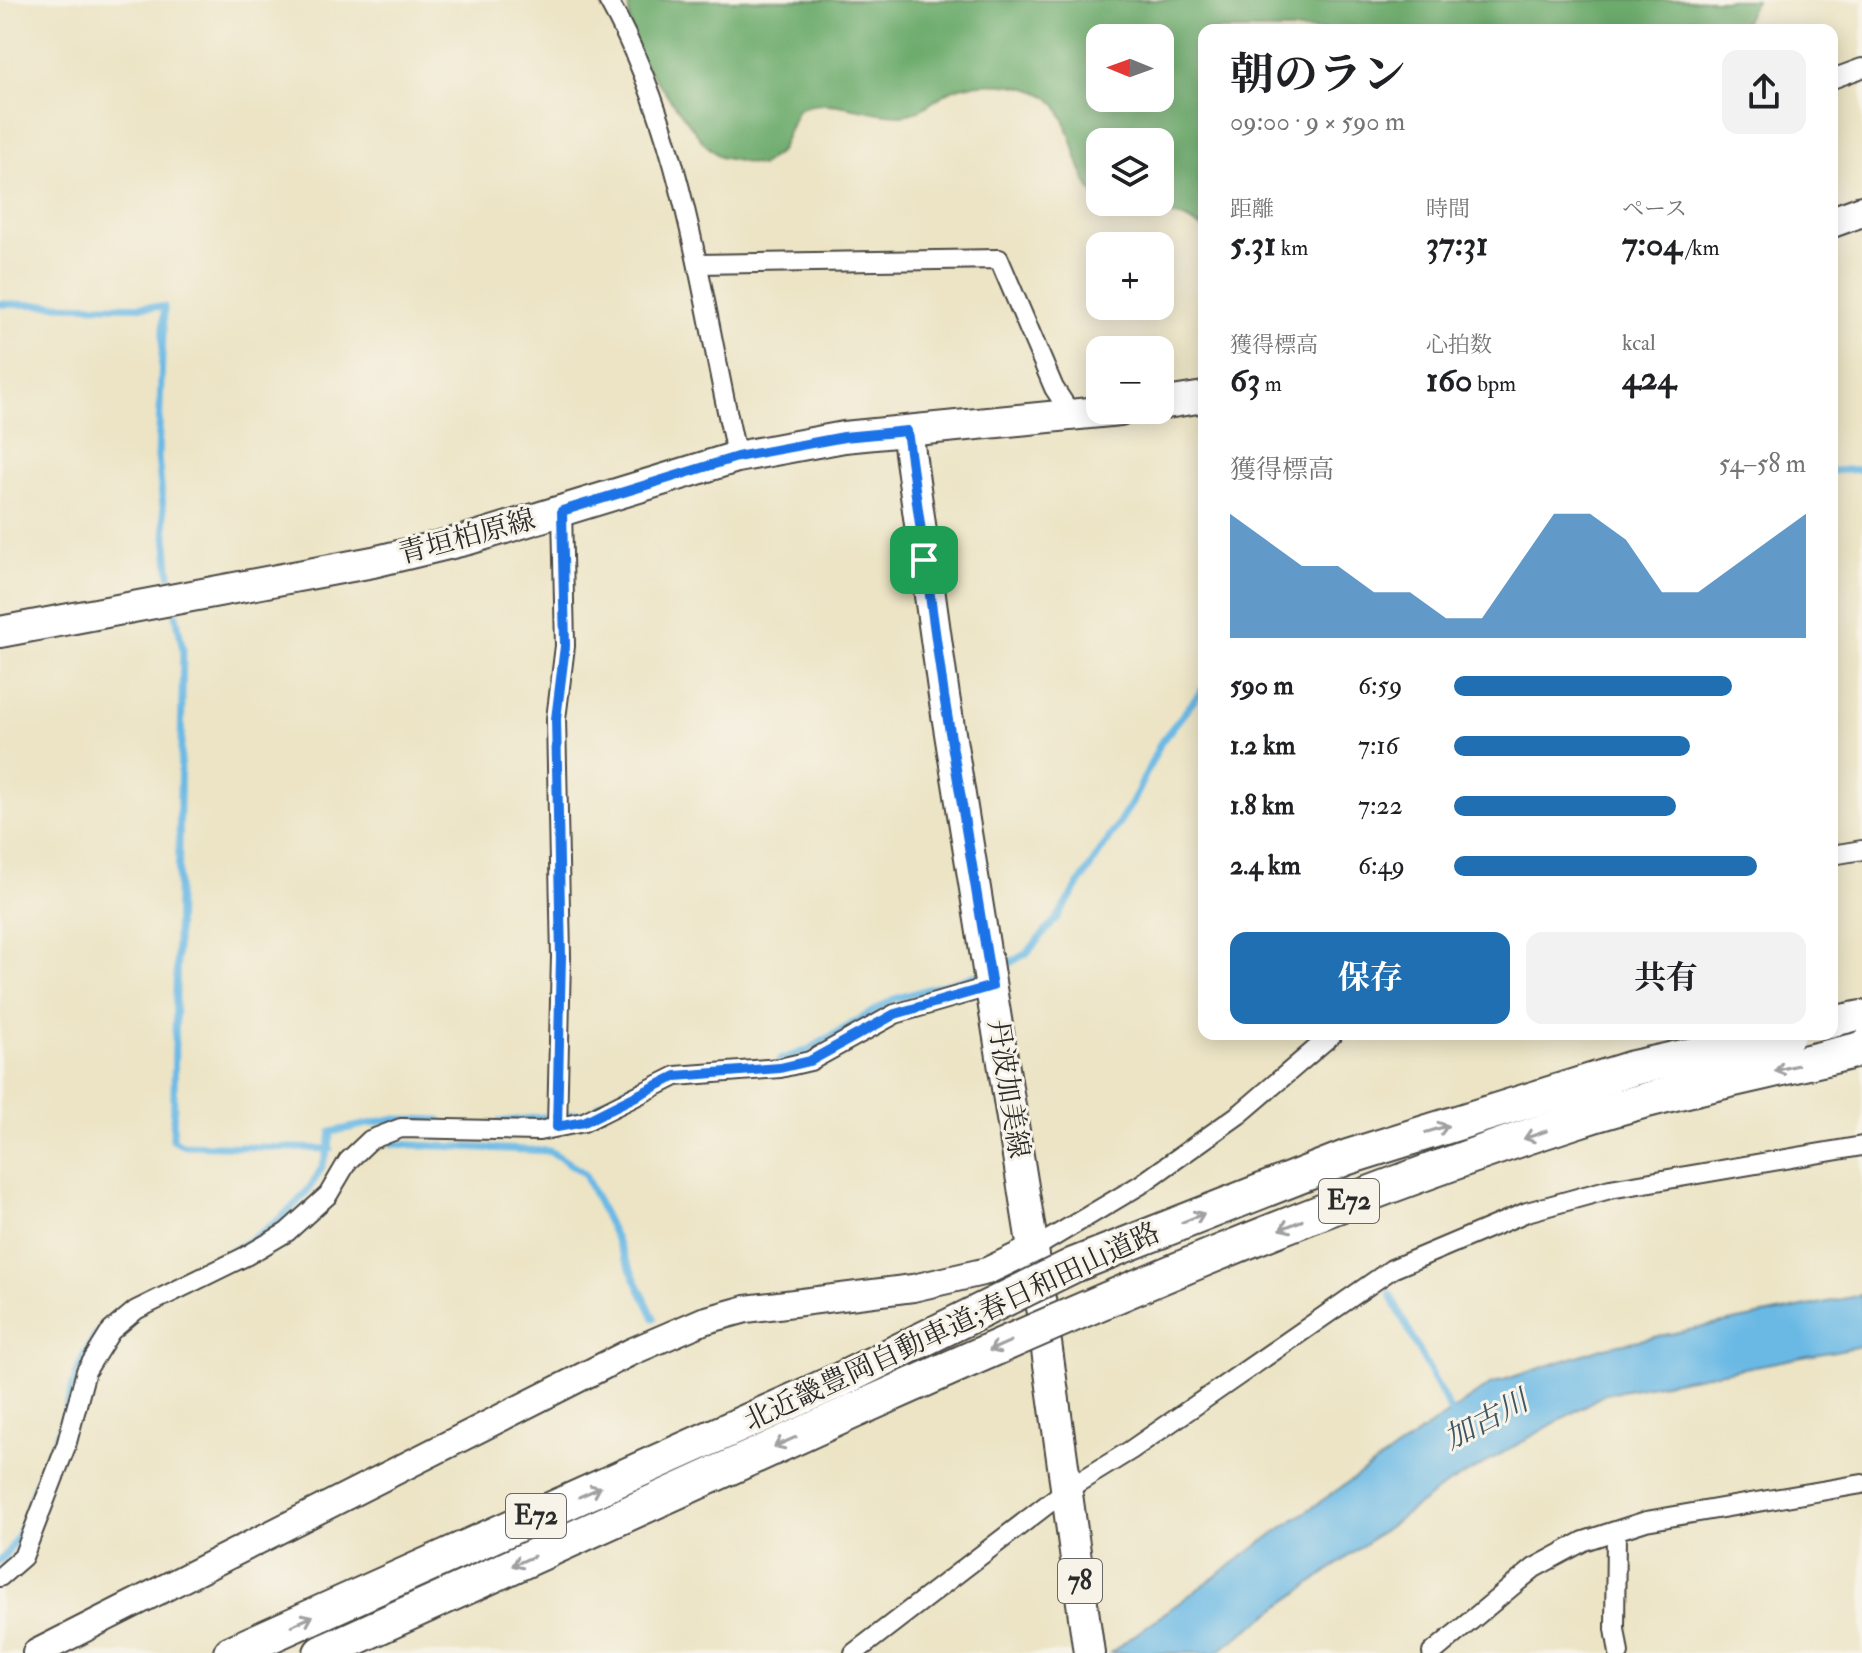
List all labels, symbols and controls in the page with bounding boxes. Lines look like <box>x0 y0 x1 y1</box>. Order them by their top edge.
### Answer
north arrow <box>1086 24 1174 112</box>
map controls <box>1086 24 1174 424</box>
text: 朝のラン <box>1230 48 1406 103</box>
button: share <box>1722 50 1806 134</box>
text: 09:00 · 9 × 590 m <box>1230 106 1405 138</box>
button: layers <box>1086 128 1174 216</box>
text: 距離 <box>1230 195 1274 223</box>
text: 時間 <box>1426 195 1470 223</box>
text: ペース <box>1622 195 1687 223</box>
text: 5.31 <box>1230 223 1276 266</box>
text: 37:31 <box>1426 223 1488 266</box>
text: 7:04 <box>1622 223 1682 266</box>
button: + <box>1086 232 1174 320</box>
text: km <box>1276 234 1308 262</box>
text: /km <box>1682 234 1720 262</box>
text: kcal <box>1622 329 1656 357</box>
text: 獲得標高 <box>1230 331 1318 359</box>
text: 心拍数 <box>1426 331 1492 359</box>
button: − <box>1086 336 1174 424</box>
text: 424 <box>1622 357 1676 400</box>
text: 63 <box>1230 359 1260 402</box>
text: 160 <box>1426 359 1473 402</box>
text: m <box>1260 370 1282 398</box>
text: bpm <box>1473 370 1516 398</box>
text: 54–58 m <box>1719 448 1806 480</box>
text: 獲得標高 <box>1230 454 1334 486</box>
street label: 青垣柏原線 <box>395 502 539 572</box>
pin <box>890 526 958 594</box>
icon: arrive <box>902 538 946 582</box>
text: 590 m <box>1230 670 1294 702</box>
text: 6:59 <box>1358 670 1402 702</box>
text: 1.2 km <box>1230 730 1296 762</box>
text: 7:16 <box>1358 730 1399 762</box>
text: 1.8 km <box>1230 790 1295 822</box>
text: 7:22 <box>1358 790 1403 822</box>
text: 2.4 km <box>1230 850 1301 882</box>
text: 6:49 <box>1358 850 1405 882</box>
button: 保存 <box>1230 932 1510 1024</box>
button: 共有 <box>1526 932 1806 1024</box>
street label: 丹波加美線 <box>980 1017 1036 1161</box>
one-way arrow <box>1774 1061 1800 1076</box>
one-way arrow <box>1423 1121 1449 1136</box>
one-way arrow <box>1524 1129 1548 1143</box>
road number: E72 <box>1319 1179 1379 1223</box>
one-way arrow <box>1180 1210 1205 1224</box>
street label: 北近畿豊岡自動車道;春日和田山道路 <box>738 1215 1166 1439</box>
one-way arrow <box>1279 1219 1304 1233</box>
one-way arrow <box>988 1339 1012 1354</box>
water label: 加古川 <box>1438 1381 1537 1457</box>
one-way arrow <box>774 1436 798 1451</box>
one-way arrow <box>578 1484 602 1499</box>
road number: E72 <box>506 1494 566 1538</box>
one-way arrow <box>511 1555 536 1570</box>
road number: 78 <box>1058 1559 1102 1603</box>
one-way arrow <box>290 1613 314 1628</box>

